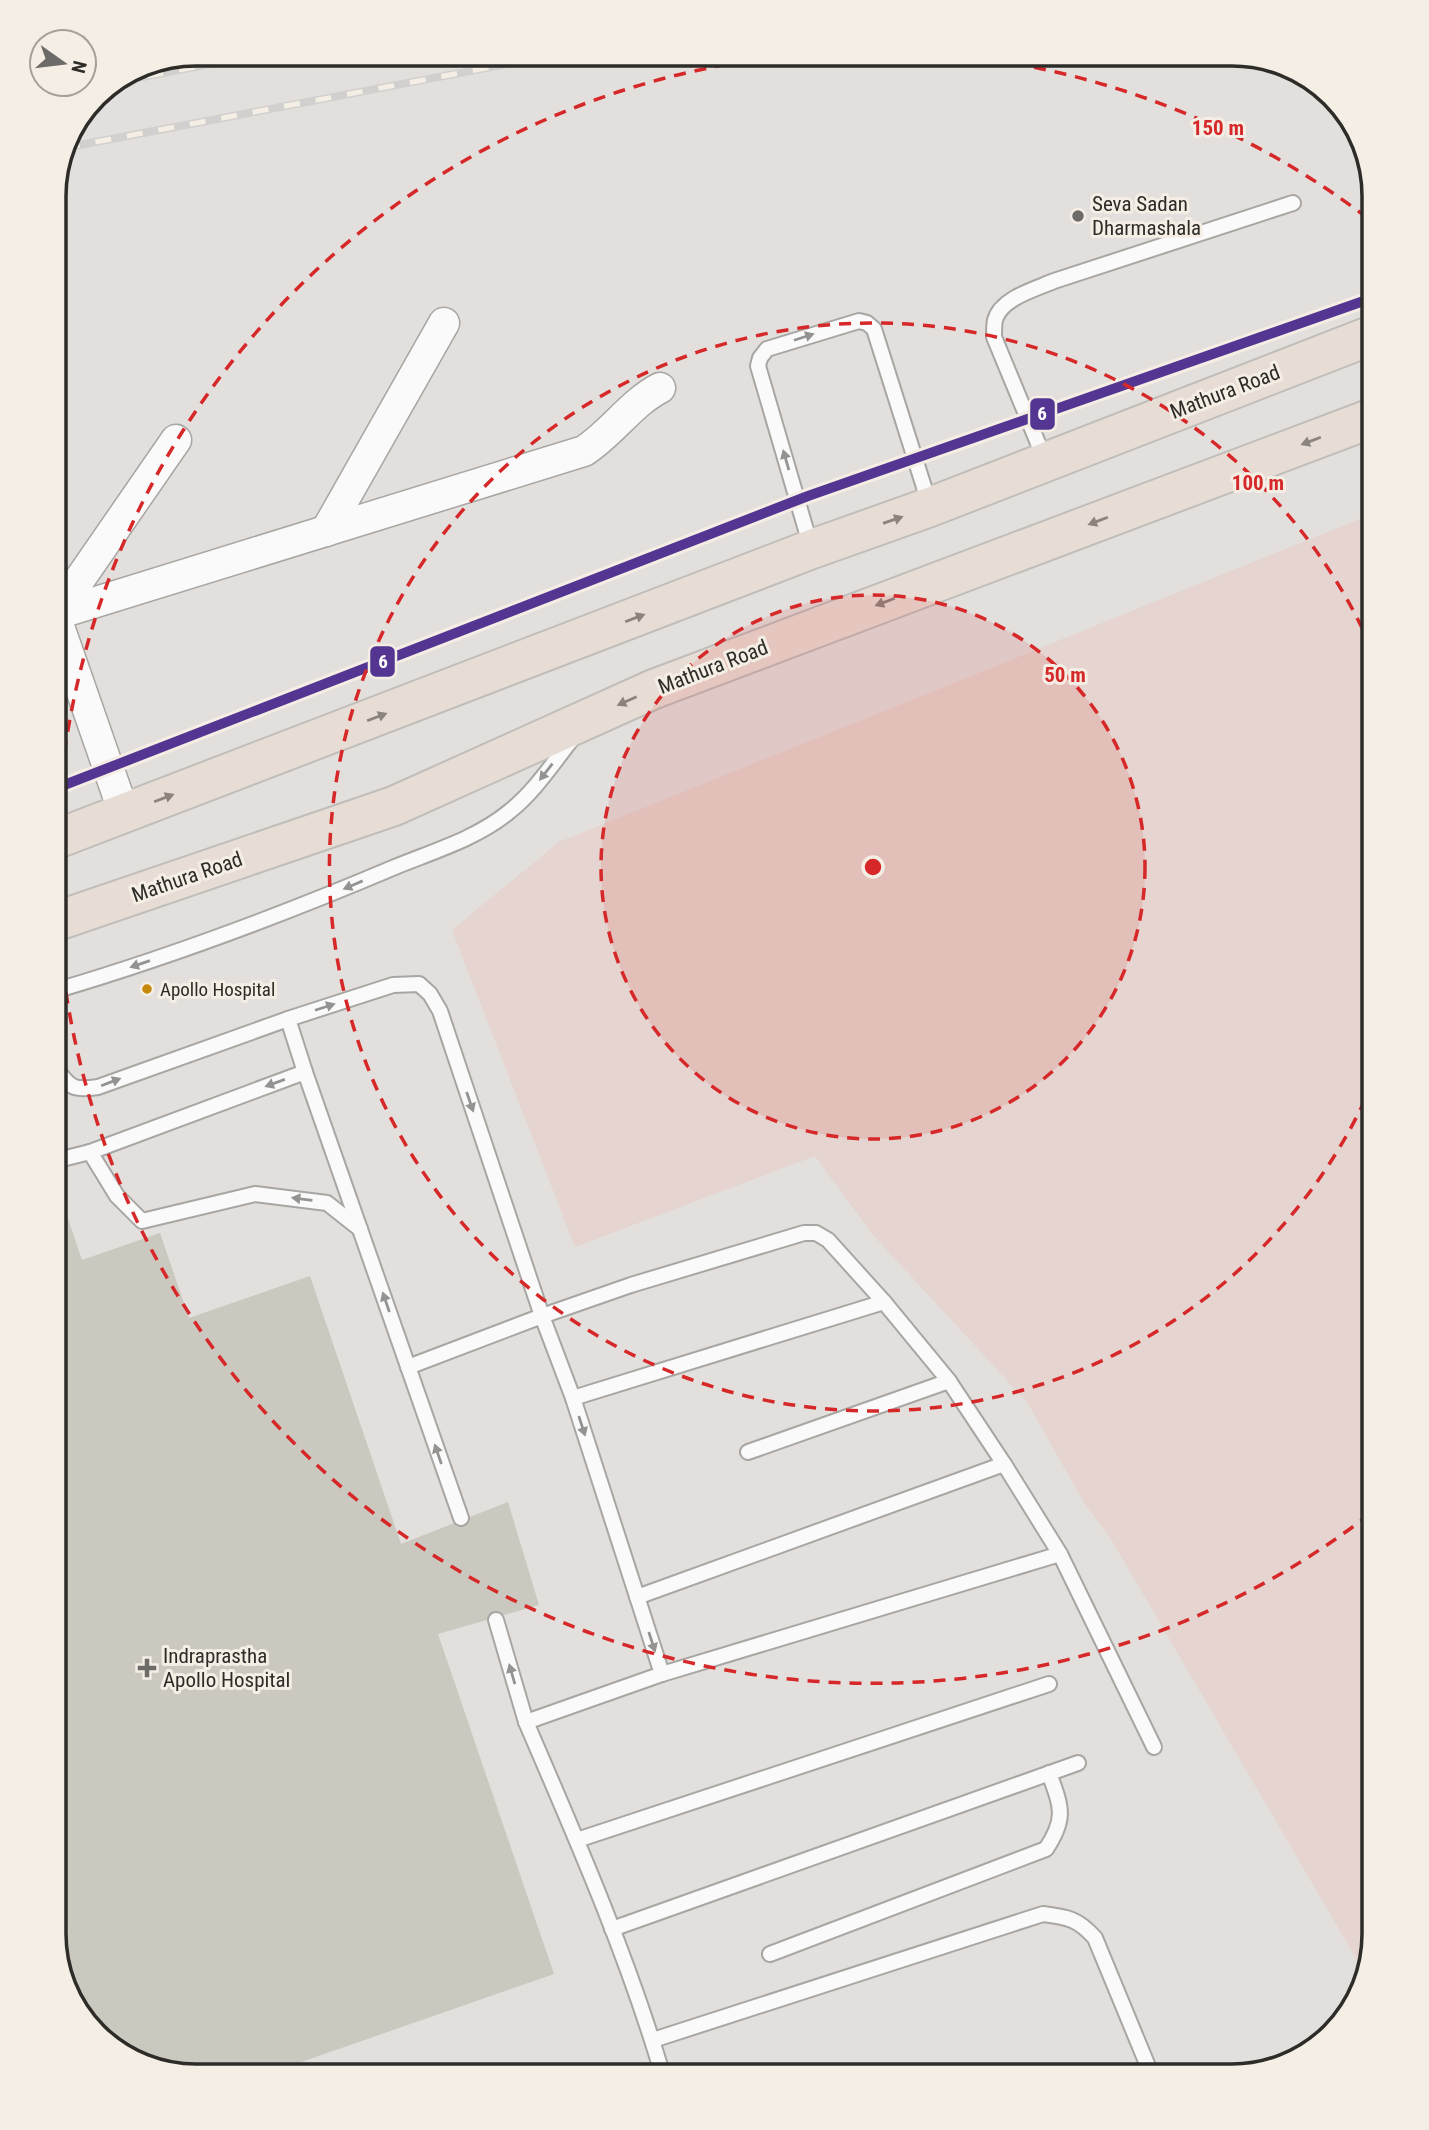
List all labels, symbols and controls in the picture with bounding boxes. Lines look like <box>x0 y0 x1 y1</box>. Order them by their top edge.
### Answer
north arrow <box>28 28 98 98</box>
text: N <box>66 59 92 75</box>
text: 150 m <box>1192 116 1244 140</box>
place label: Seva Sadan Dharmashala <box>1092 192 1201 240</box>
marker: Seva Sadan Dharmashala <box>1070 208 1086 224</box>
one-way arrow <box>793 331 814 342</box>
street label: Mathura Road <box>1167 360 1283 424</box>
line badge: 6 <box>1029 397 1056 431</box>
text: 6 <box>1037 402 1047 425</box>
one-way arrow <box>1300 436 1321 447</box>
one-way arrow <box>780 449 790 470</box>
text: 100 m <box>1232 471 1284 495</box>
one-way arrow <box>883 514 904 525</box>
one-way arrow <box>1087 516 1108 527</box>
one-way arrow <box>875 596 896 607</box>
one-way arrow <box>624 613 645 624</box>
street label: Mathura Road <box>655 635 771 699</box>
line badge: 6 <box>369 645 396 678</box>
text: 6 <box>378 650 388 673</box>
text: 50 m <box>1044 663 1086 687</box>
one-way arrow <box>617 695 637 707</box>
one-way arrow <box>366 711 387 722</box>
one-way arrow <box>539 762 554 780</box>
one-way arrow <box>154 792 175 803</box>
street label: Mathura Road <box>129 847 245 907</box>
centre of rings <box>861 855 885 879</box>
one-way arrow <box>343 880 364 891</box>
one-way arrow <box>130 959 151 970</box>
place label: Apollo Hospital <box>160 978 275 1001</box>
marker: Apollo Hospital <box>140 982 154 996</box>
one-way arrow <box>315 1001 336 1011</box>
one-way arrow <box>100 1077 121 1088</box>
one-way arrow <box>265 1078 286 1089</box>
one-way arrow <box>465 1091 475 1112</box>
one-way arrow <box>291 1194 313 1205</box>
one-way arrow <box>380 1292 391 1313</box>
one-way arrow <box>577 1416 587 1437</box>
one-way arrow <box>432 1443 443 1464</box>
one-way arrow <box>647 1632 658 1653</box>
place label: Indraprastha Apollo Hospital <box>163 1644 290 1692</box>
marker: Indraprastha Apollo Hospital <box>137 1658 157 1678</box>
one-way arrow <box>506 1663 517 1685</box>

